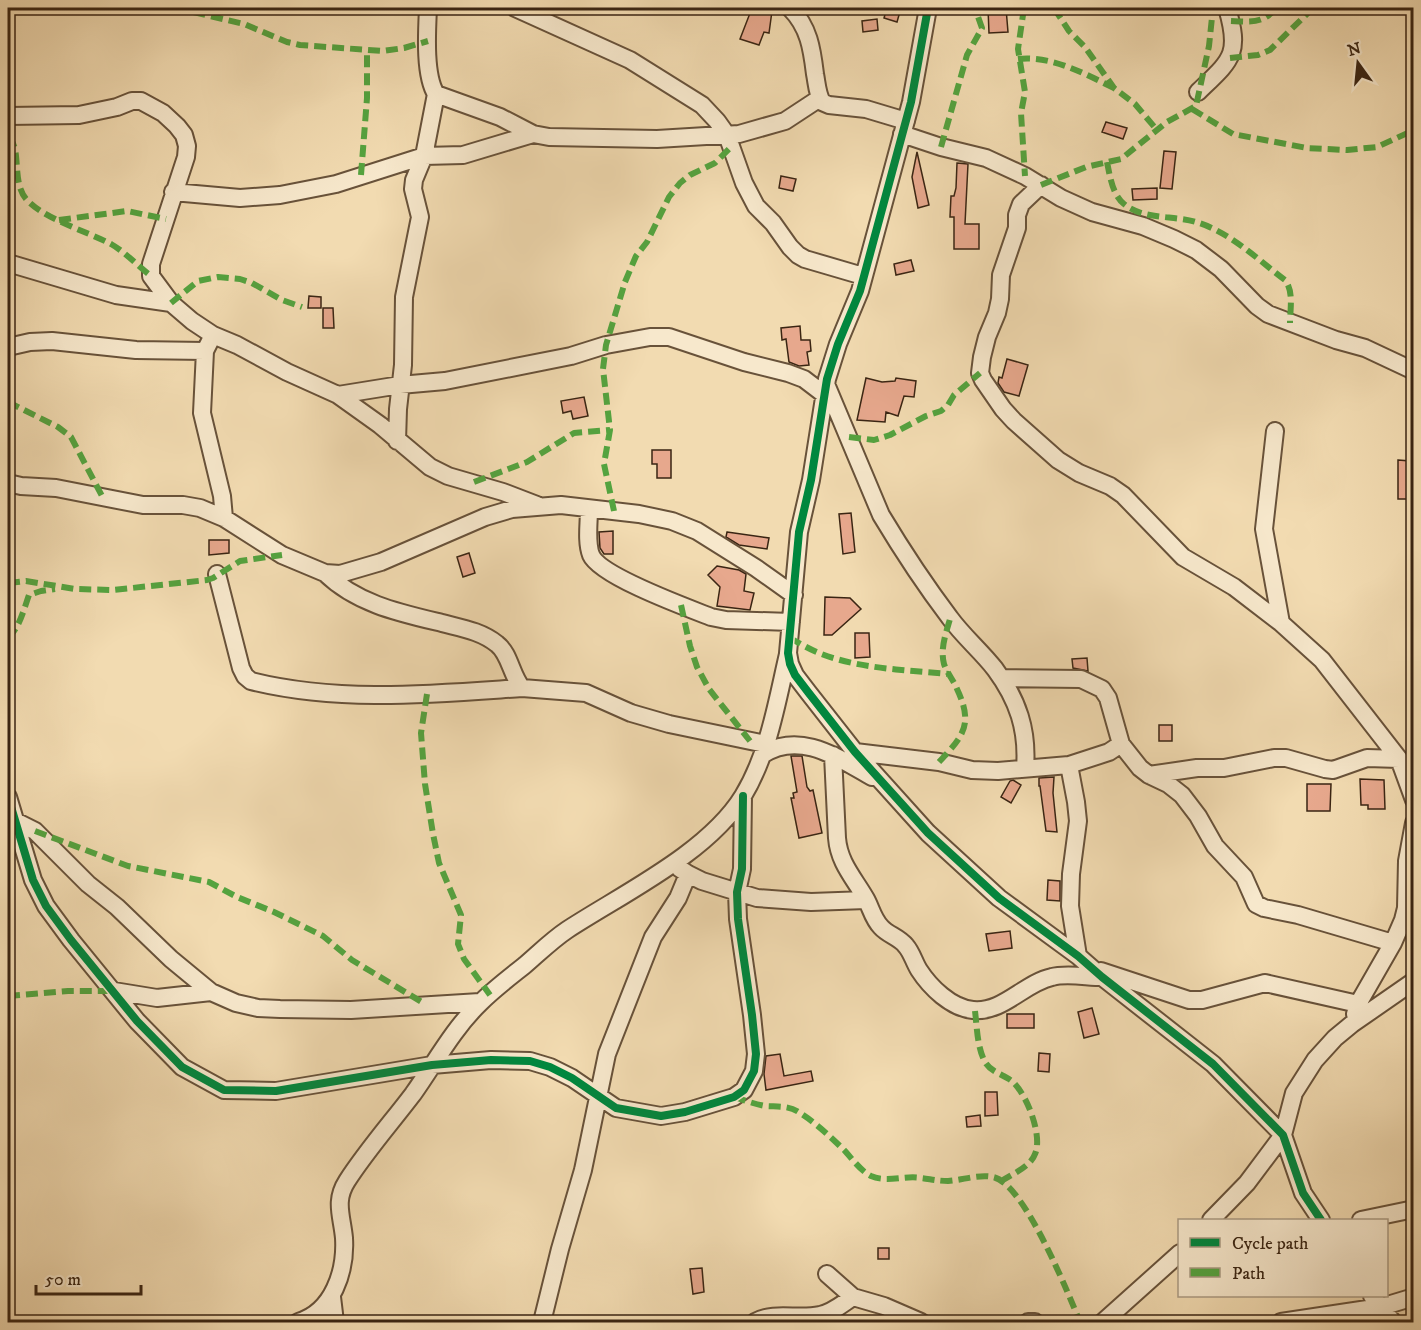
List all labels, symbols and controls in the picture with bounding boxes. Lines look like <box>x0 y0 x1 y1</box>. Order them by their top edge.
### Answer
north arrow <box>1328 33 1388 93</box>
text: N <box>1345 38 1363 61</box>
legend <box>1178 1219 1388 1297</box>
text: Cycle path <box>1232 1233 1309 1255</box>
scale bar <box>36 1258 141 1296</box>
text: Path <box>1232 1263 1266 1285</box>
text: 50 m <box>45 1269 81 1291</box>

